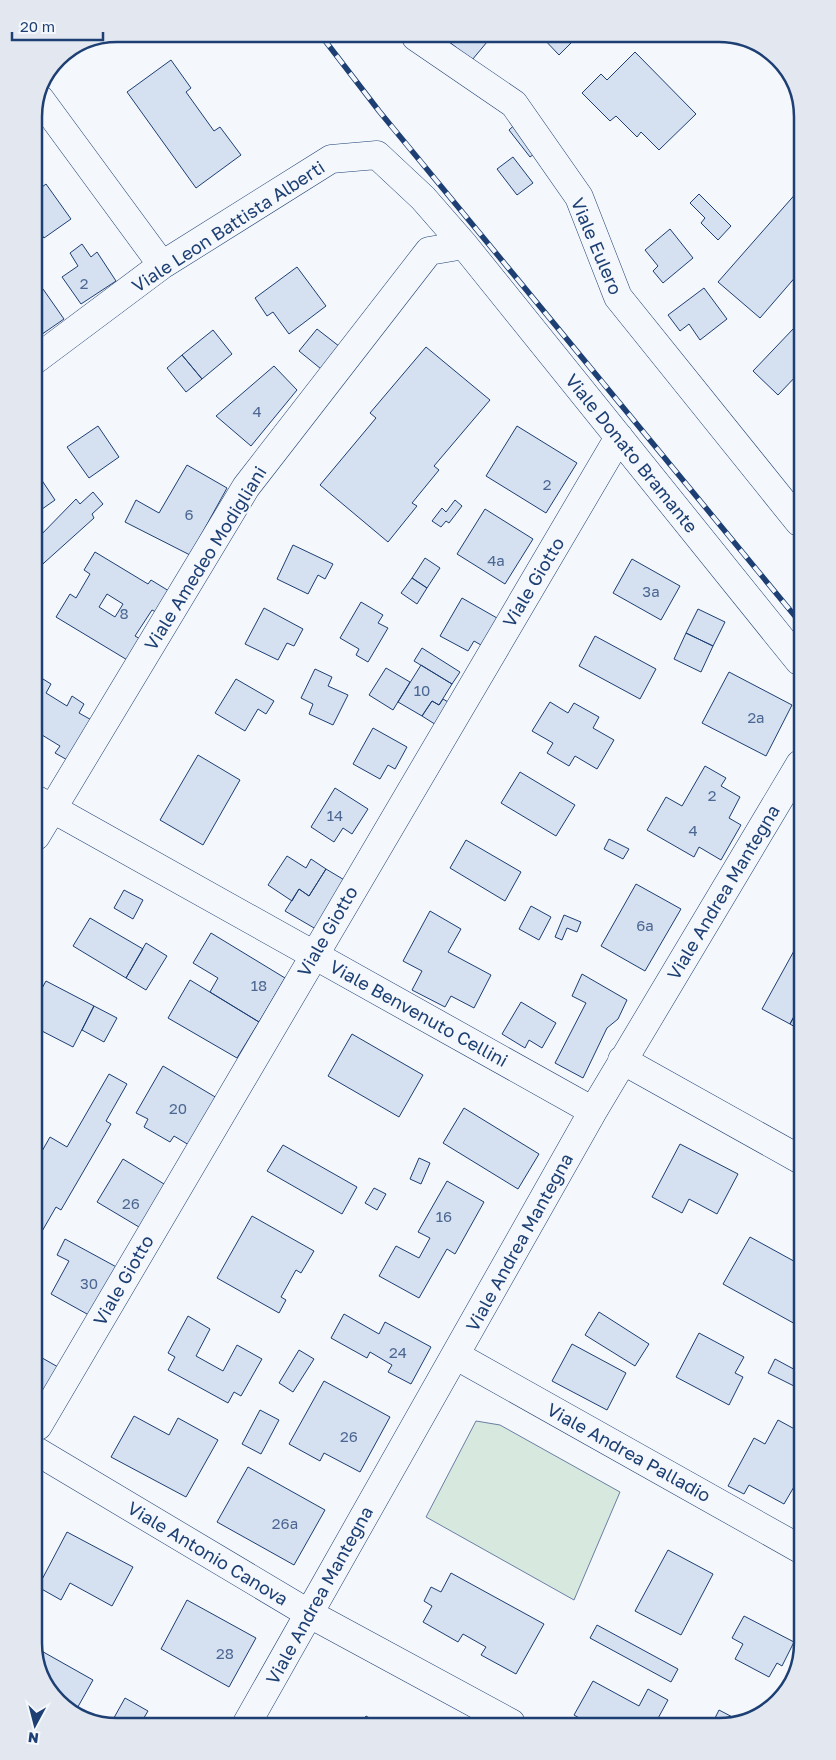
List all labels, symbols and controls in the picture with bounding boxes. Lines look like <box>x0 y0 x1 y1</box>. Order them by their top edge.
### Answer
scale bar <box>12 10 104 42</box>
text: 20 m <box>20 17 55 35</box>
street label: Viale Leon Battista Alberti <box>128 155 328 297</box>
street label: Viale Eulero <box>567 194 627 298</box>
house number: 2 <box>80 274 88 292</box>
street label: Viale Donato Bramante <box>561 369 703 537</box>
house number: 4 <box>252 402 262 420</box>
street label: Viale Amedeo Modigliani <box>139 462 271 654</box>
house number: 2 <box>543 475 551 493</box>
house number: 6 <box>184 505 194 523</box>
street label: Viale Giotto <box>498 533 568 631</box>
house number: 4a <box>487 551 505 569</box>
house number: 3a <box>642 582 660 600</box>
house number: 8 <box>119 604 129 622</box>
house number: 10 <box>414 681 430 699</box>
house number: 2a <box>747 708 765 726</box>
house number: 2 <box>708 786 716 804</box>
street label: Viale Andrea Mantegna <box>662 801 784 983</box>
house number: 14 <box>327 806 343 824</box>
house number: 4 <box>688 821 698 839</box>
street label: Viale Giotto <box>292 882 362 980</box>
house number: 6a <box>636 916 654 934</box>
street label: Viale Benvenuto Cellini <box>326 955 512 1071</box>
house number: 18 <box>251 976 267 994</box>
house number: 20 <box>169 1099 187 1117</box>
street label: Viale Andrea Mantegna <box>461 1149 577 1335</box>
house number: 26 <box>122 1194 140 1212</box>
house number: 16 <box>436 1207 452 1225</box>
street label: Viale Giotto <box>88 1231 158 1329</box>
house number: 30 <box>80 1274 98 1292</box>
house number: 24 <box>389 1343 407 1361</box>
street label: Viale Andrea Palladio <box>543 1398 715 1506</box>
house number: 26 <box>340 1427 358 1445</box>
street label: Viale Antonio Canova <box>124 1496 292 1610</box>
street label: Viale Andrea Mantegna <box>261 1502 377 1688</box>
house number: 26a <box>272 1514 298 1532</box>
house number: 28 <box>216 1644 234 1662</box>
north arrow <box>10 1700 60 1750</box>
text: N <box>27 1729 40 1747</box>

